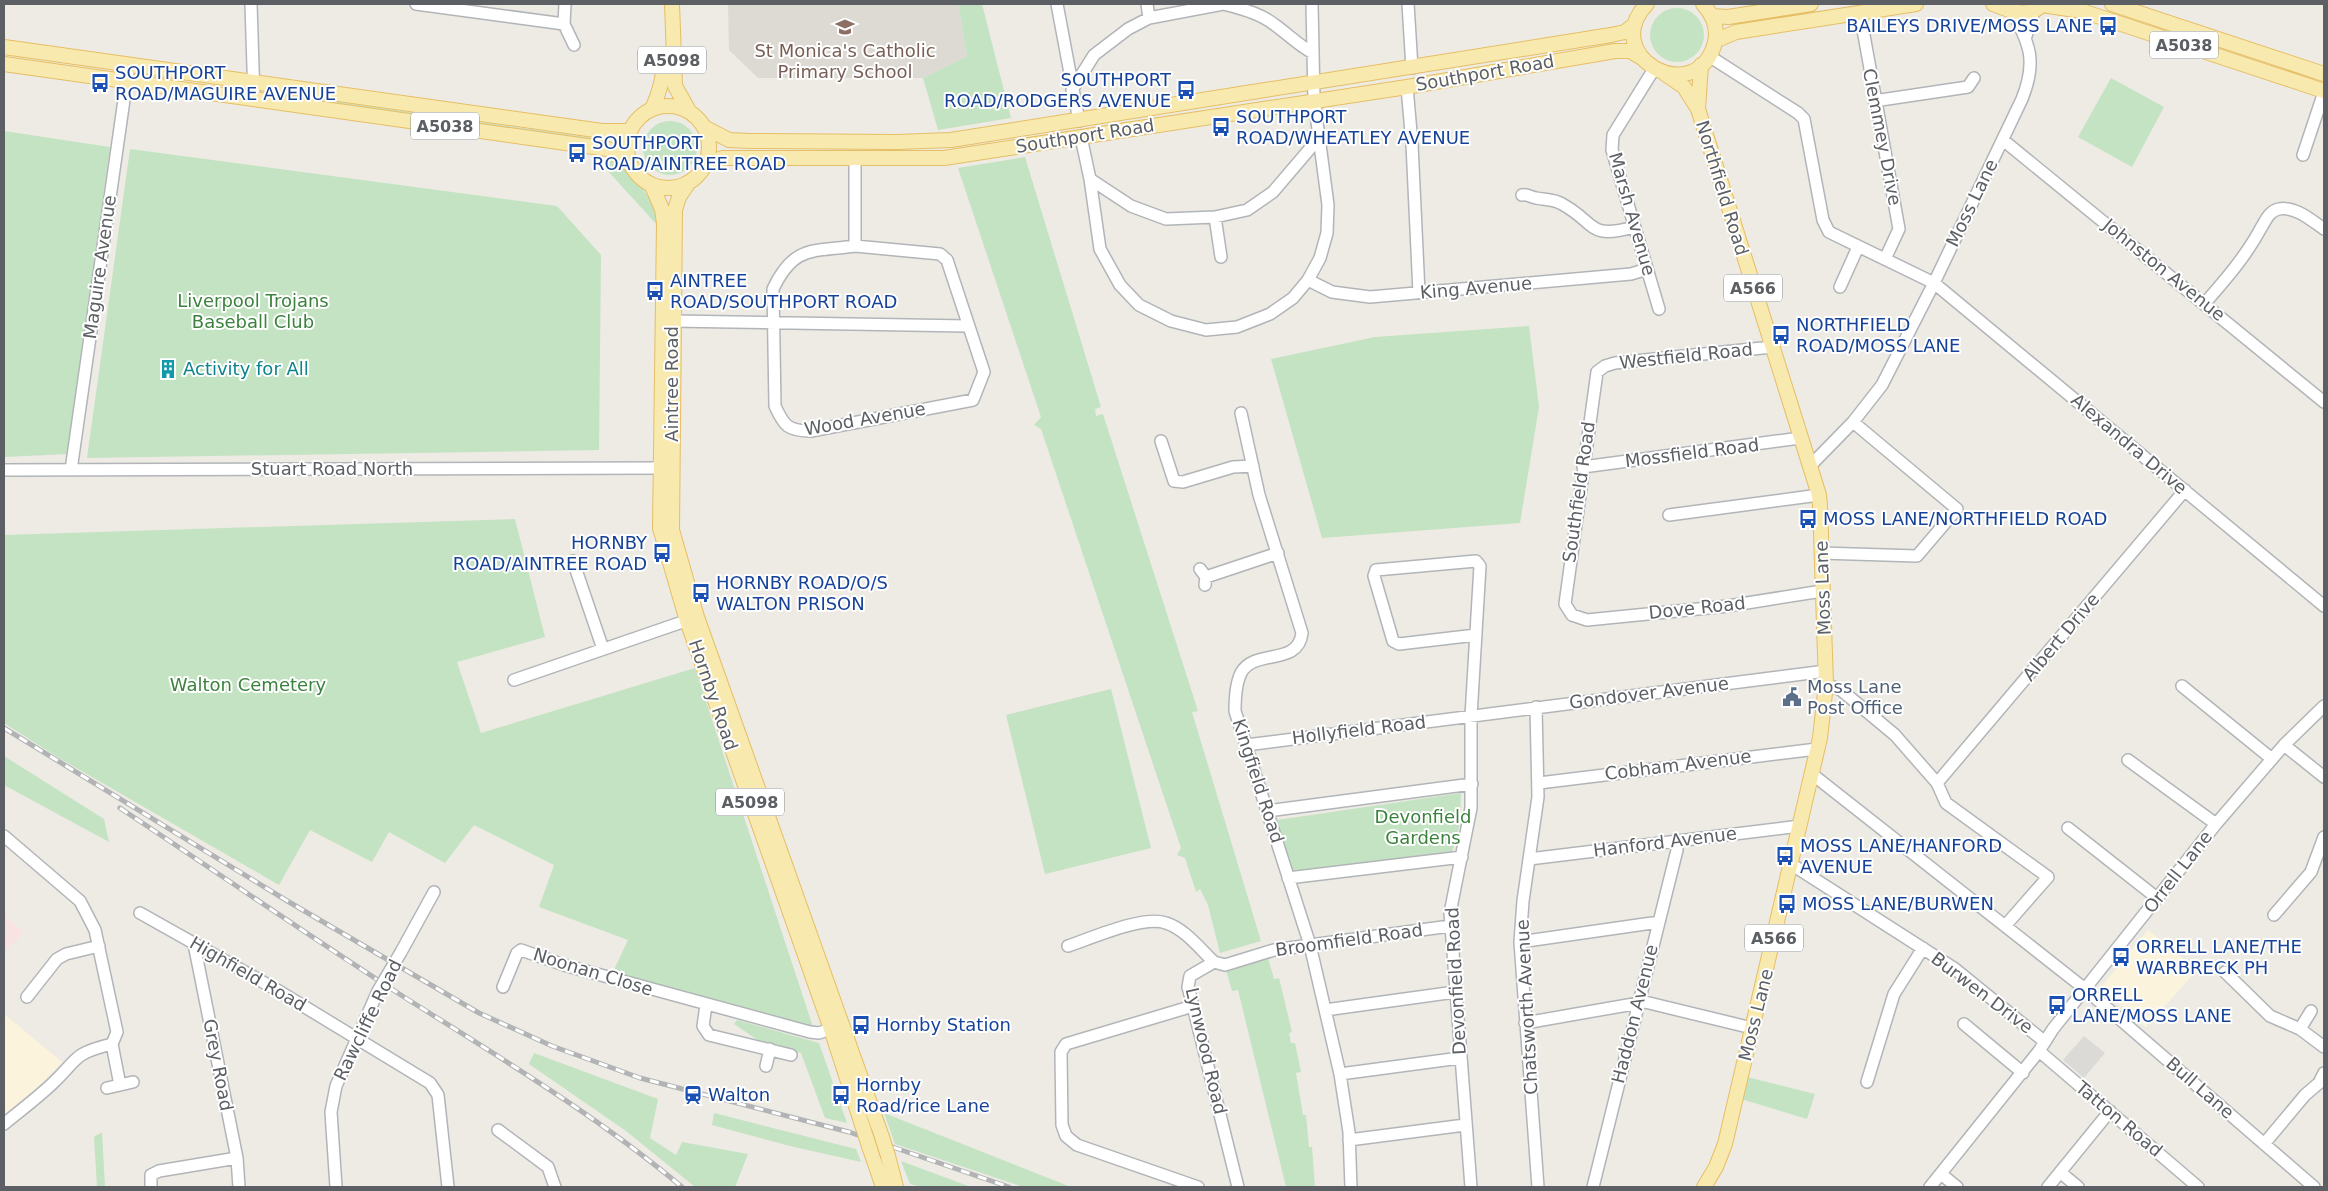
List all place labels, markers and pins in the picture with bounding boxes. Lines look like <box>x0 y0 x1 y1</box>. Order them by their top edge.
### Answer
place label: BAILEYS DRIVE/MOSS LANE <box>1846 15 2093 36</box>
bus stop icon: BAILEYS DRIVE/MOSS LANE <box>2097 15 2119 37</box>
school or university icon: St Monica's Catholic Primary School <box>834 16 856 38</box>
place label: St Monica's Catholic Primary School <box>754 40 936 82</box>
place label: SOUTHPORT ROAD/MAGUIRE AVENUE <box>115 62 336 104</box>
place label: SOUTHPORT ROAD/RODGERS AVENUE <box>944 69 1172 111</box>
bus stop icon: SOUTHPORT ROAD/MAGUIRE AVENUE <box>89 72 111 94</box>
bus stop icon: SOUTHPORT ROAD/RODGERS AVENUE <box>1175 79 1197 101</box>
place label: SOUTHPORT ROAD/WHEATLEY AVENUE <box>1236 106 1470 148</box>
bus stop icon: SOUTHPORT ROAD/WHEATLEY AVENUE <box>1210 116 1232 138</box>
place label: SOUTHPORT ROAD/AINTREE ROAD <box>592 132 786 174</box>
bus stop icon: SOUTHPORT ROAD/AINTREE ROAD <box>566 142 588 164</box>
place label: AINTREE ROAD/SOUTHPORT ROAD <box>670 270 897 312</box>
bus stop icon: AINTREE ROAD/SOUTHPORT ROAD <box>644 280 666 302</box>
place label: NORTHFIELD ROAD/MOSS LANE <box>1796 314 1960 356</box>
bus stop icon: NORTHFIELD ROAD/MOSS LANE <box>1770 324 1792 346</box>
building icon: Activity for All <box>157 358 179 380</box>
place label: Activity for All <box>183 358 309 379</box>
bus stop icon: MOSS LANE/NORTHFIELD ROAD <box>1797 508 1819 530</box>
place label: MOSS LANE/NORTHFIELD ROAD <box>1823 508 2107 529</box>
place label: HORNBY ROAD/AINTREE ROAD <box>453 532 648 574</box>
bus stop icon: HORNBY ROAD/AINTREE ROAD <box>651 542 673 564</box>
place label: HORNBY ROAD/O/S WALTON PRISON <box>716 572 888 614</box>
bus stop icon: HORNBY ROAD/O/S WALTON PRISON <box>690 582 712 604</box>
place label: Moss Lane Post Office <box>1807 676 1903 718</box>
public building icon: Moss Lane Post Office <box>1781 686 1803 708</box>
place label: MOSS LANE/HANFORD AVENUE <box>1800 835 2002 877</box>
bus stop icon: MOSS LANE/HANFORD AVENUE <box>1774 845 1796 867</box>
bus stop icon: MOSS LANE/BURWEN <box>1776 893 1798 915</box>
place label: MOSS LANE/BURWEN <box>1802 893 1994 914</box>
place label: ORRELL LANE/THE WARBRECK PH <box>2136 936 2302 978</box>
bus stop icon: ORRELL LANE/THE WARBRECK PH <box>2110 946 2132 968</box>
place label: ORRELL LANE/MOSS LANE <box>2072 984 2232 1026</box>
bus stop icon: ORRELL LANE/MOSS LANE <box>2046 994 2068 1016</box>
bus stop icon: Hornby Station <box>850 1014 872 1036</box>
place label: Hornby Station <box>876 1014 1011 1035</box>
place label: Hornby Road/rice Lane <box>856 1074 990 1116</box>
station icon: Walton <box>682 1084 704 1106</box>
place label: Walton <box>708 1084 770 1105</box>
bus stop icon: Hornby Road/rice Lane <box>830 1084 852 1106</box>

